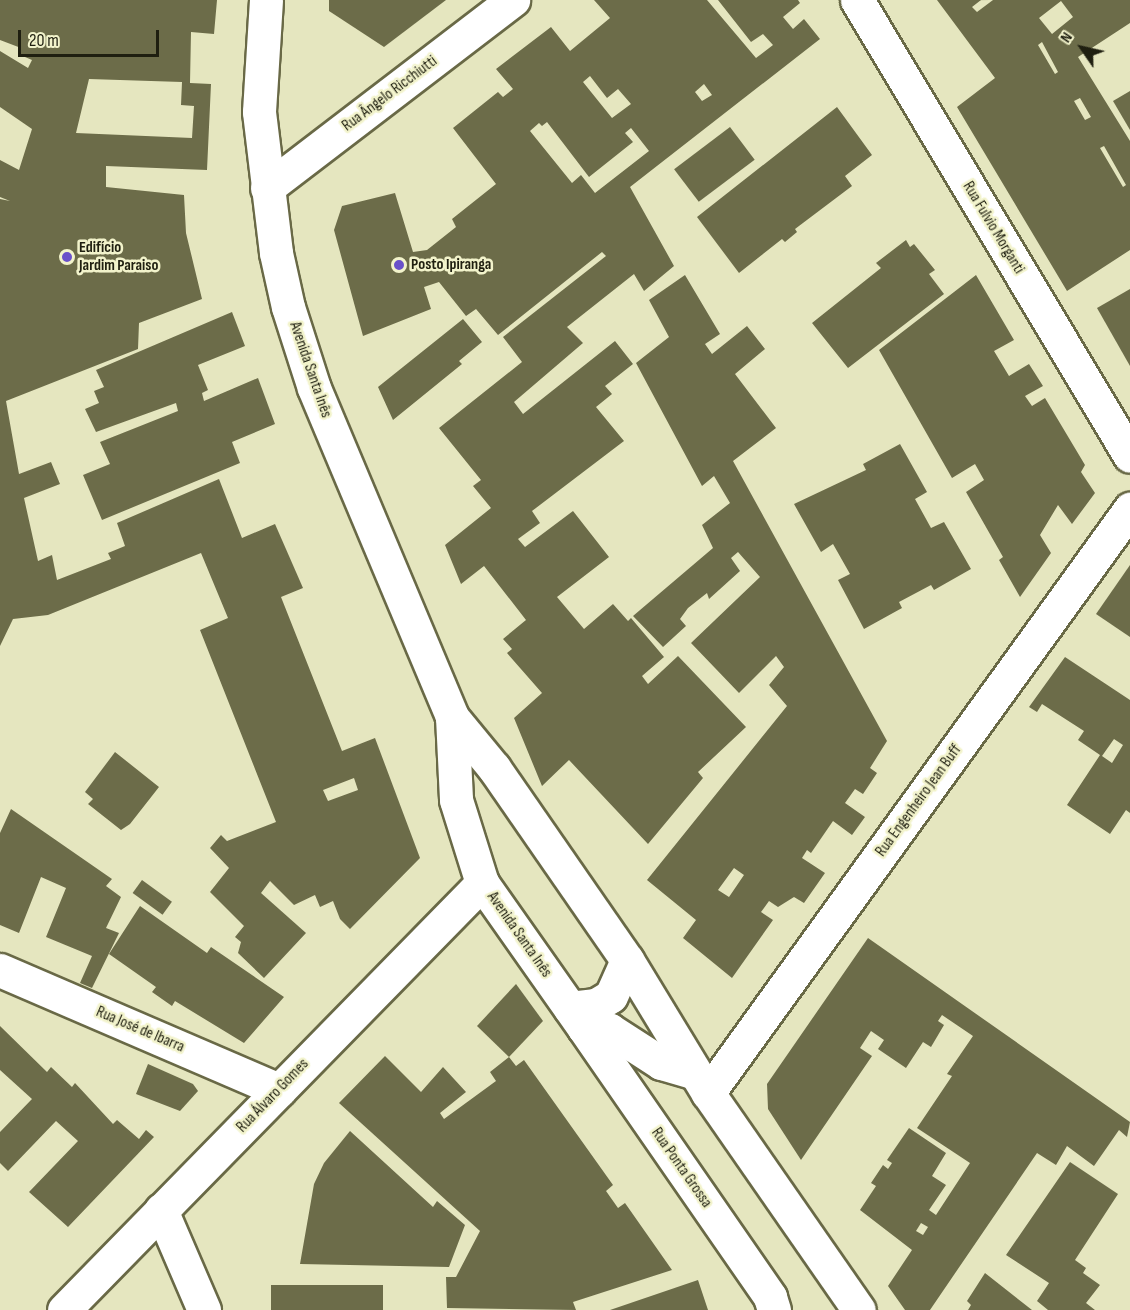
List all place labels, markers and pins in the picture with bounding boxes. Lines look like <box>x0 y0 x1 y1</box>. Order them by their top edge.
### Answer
place label: Edifício Jardim Paraiso <box>79 238 158 276</box>
marker: Edifício Jardim Paraiso <box>60 250 74 264</box>
place label: Posto Ipiranga <box>411 255 491 275</box>
marker: Posto Ipiranga <box>392 258 406 272</box>

